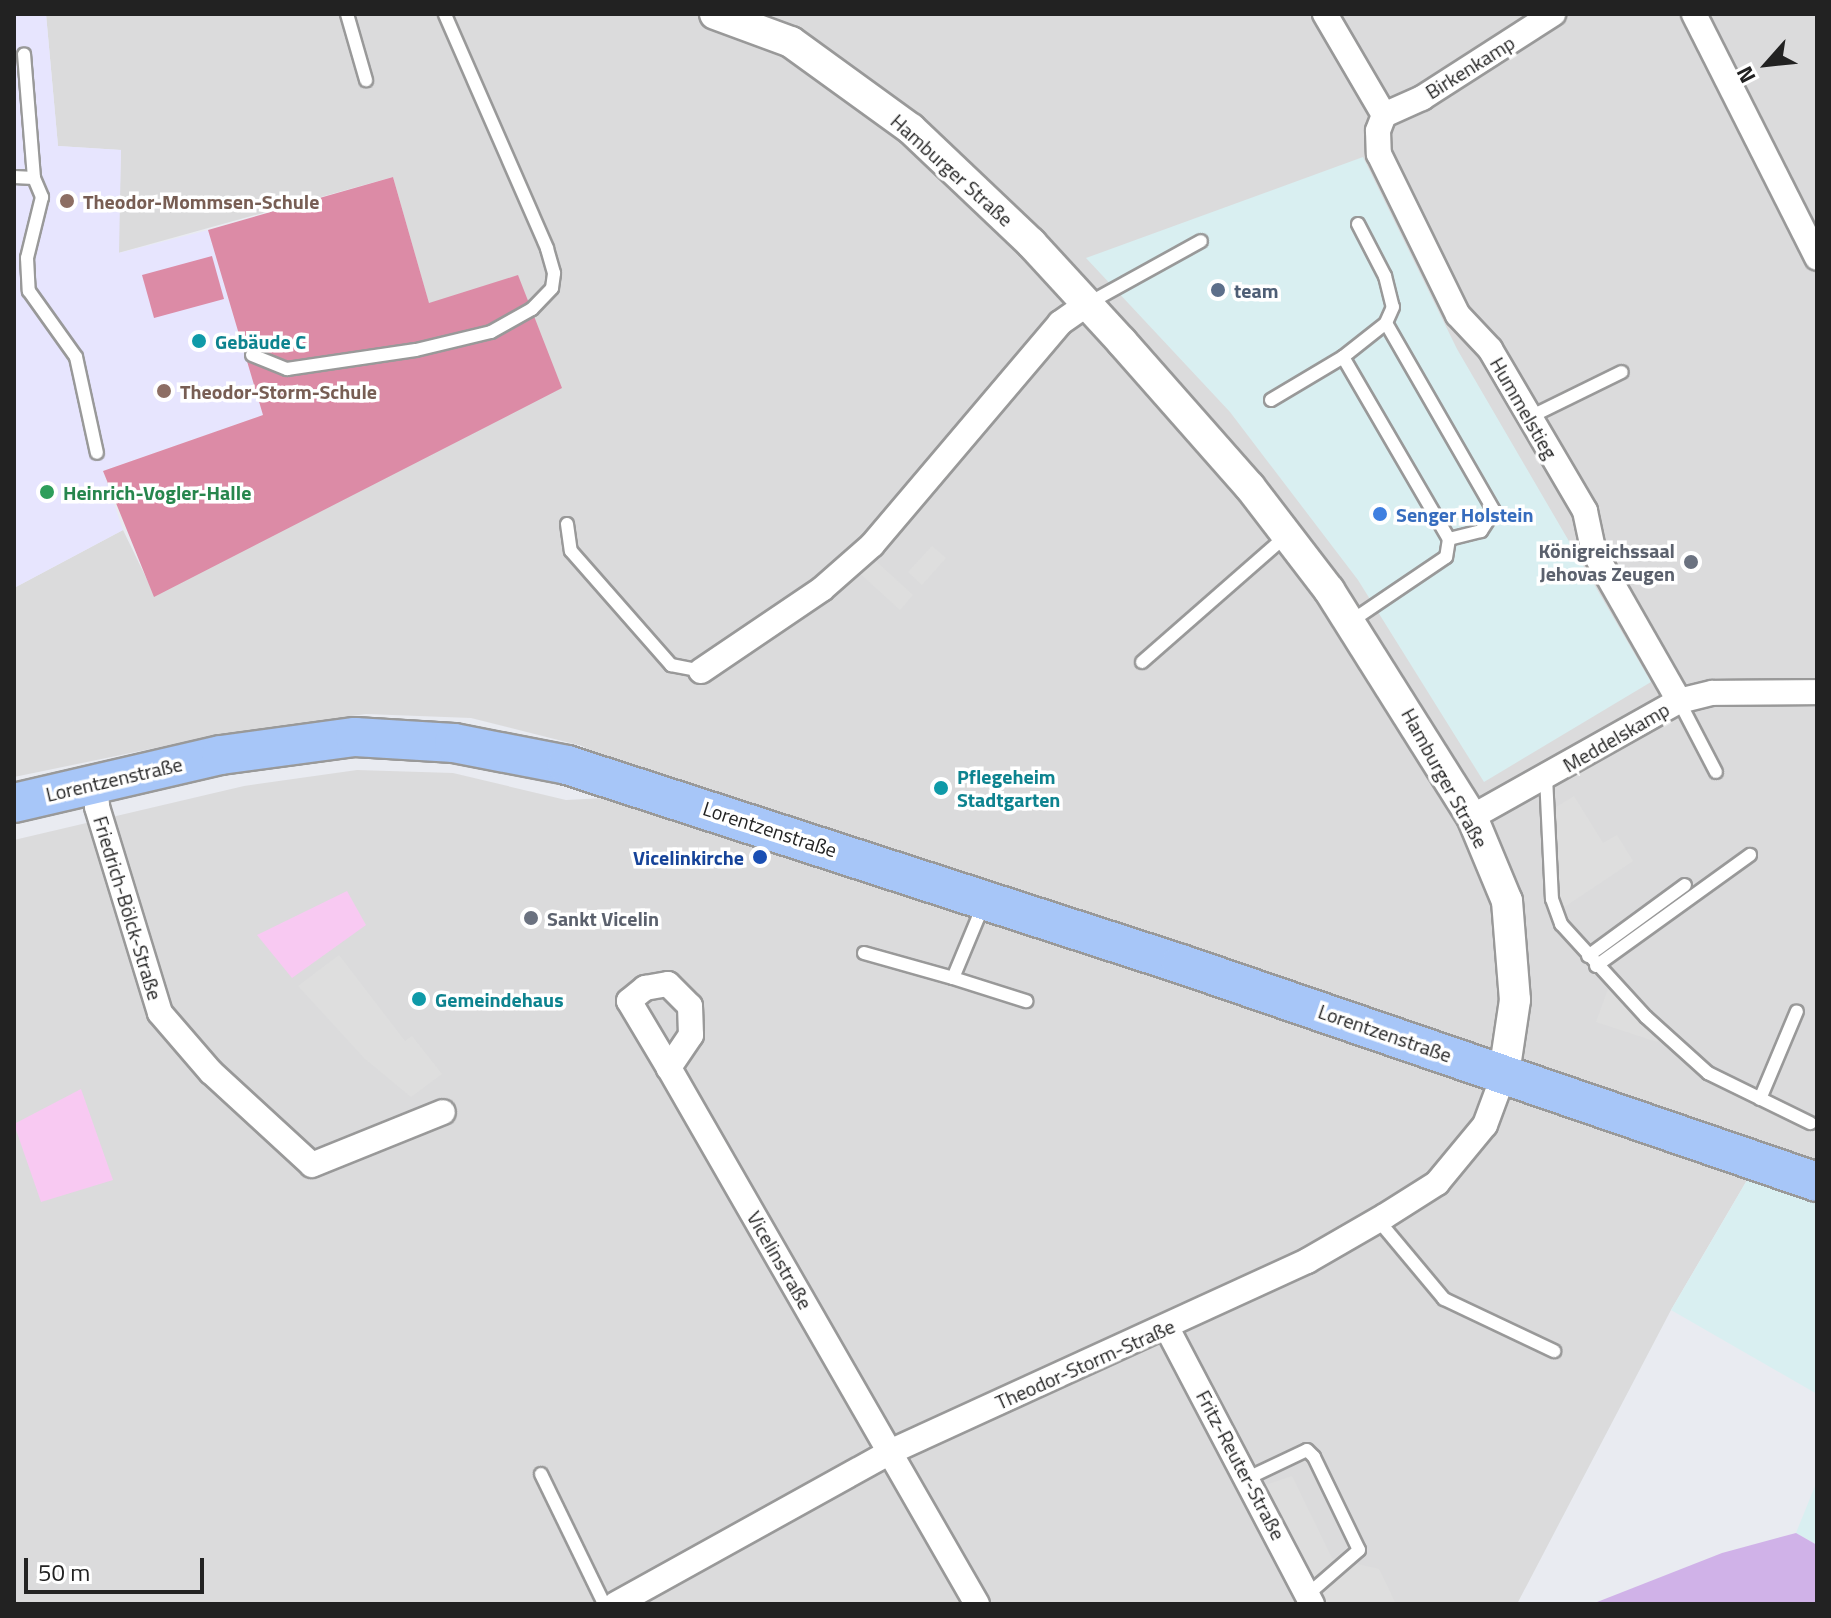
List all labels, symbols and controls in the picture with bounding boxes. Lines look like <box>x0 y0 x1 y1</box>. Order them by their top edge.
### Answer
north arrow <box>1727 24 1807 104</box>
street label: Birkenkamp <box>1421 30 1519 104</box>
text: N <box>1727 60 1764 89</box>
street label: Hamburger Straße <box>886 109 1018 231</box>
place label: Theodor-Mommsen-Schule <box>83 189 319 213</box>
marker: Theodor-Mommsen-Schule <box>58 192 76 210</box>
place label: team <box>1234 278 1278 302</box>
marker: team <box>1209 281 1227 299</box>
place label: Gebäude C <box>215 329 306 353</box>
marker: Gebäude C <box>190 332 208 350</box>
street label: Hummelstieg <box>1485 353 1563 463</box>
place label: Theodor-Storm-Schule <box>180 379 377 403</box>
marker: Theodor-Storm-Schule <box>155 382 173 400</box>
place label: Heinrich-Vogler-Halle <box>63 480 251 504</box>
marker: Heinrich-Vogler-Halle <box>38 483 56 501</box>
place label: Senger Holstein <box>1396 502 1533 526</box>
marker: Senger Holstein <box>1371 505 1389 523</box>
place label: Königreichssaal Jehovas Zeugen <box>1538 538 1675 585</box>
marker: Königreichssaal Jehovas Zeugen <box>1682 553 1700 571</box>
street label: Meddelskamp <box>1559 697 1673 777</box>
street label: Hamburger Straße <box>1397 704 1493 852</box>
street label: Lorentzenstraße <box>43 752 185 806</box>
place label: Pflegeheim Stadtgarten <box>957 764 1060 811</box>
marker: Pflegeheim Stadtgarten <box>932 779 950 797</box>
street label: Lorentzenstraße <box>700 796 840 862</box>
street label: Friedrich-Bölck-Straße <box>89 813 167 1003</box>
place label: Vicelinkirche <box>633 845 744 869</box>
marker: Vicelinkirche <box>751 848 769 866</box>
place label: Sankt Vicelin <box>547 906 659 930</box>
marker: Sankt Vicelin <box>522 909 540 927</box>
place label: Gemeindehaus <box>435 987 564 1011</box>
marker: Gemeindehaus <box>410 990 428 1008</box>
street label: Lorentzenstraße <box>1315 999 1455 1067</box>
street label: Vicelinstraße <box>742 1207 818 1313</box>
street label: Theodor-Storm-Straße <box>992 1314 1178 1414</box>
street label: Fritz-Reuter-Straße <box>1191 1386 1291 1544</box>
scale bar <box>28 1542 208 1592</box>
text: 50 m <box>38 1554 90 1590</box>

